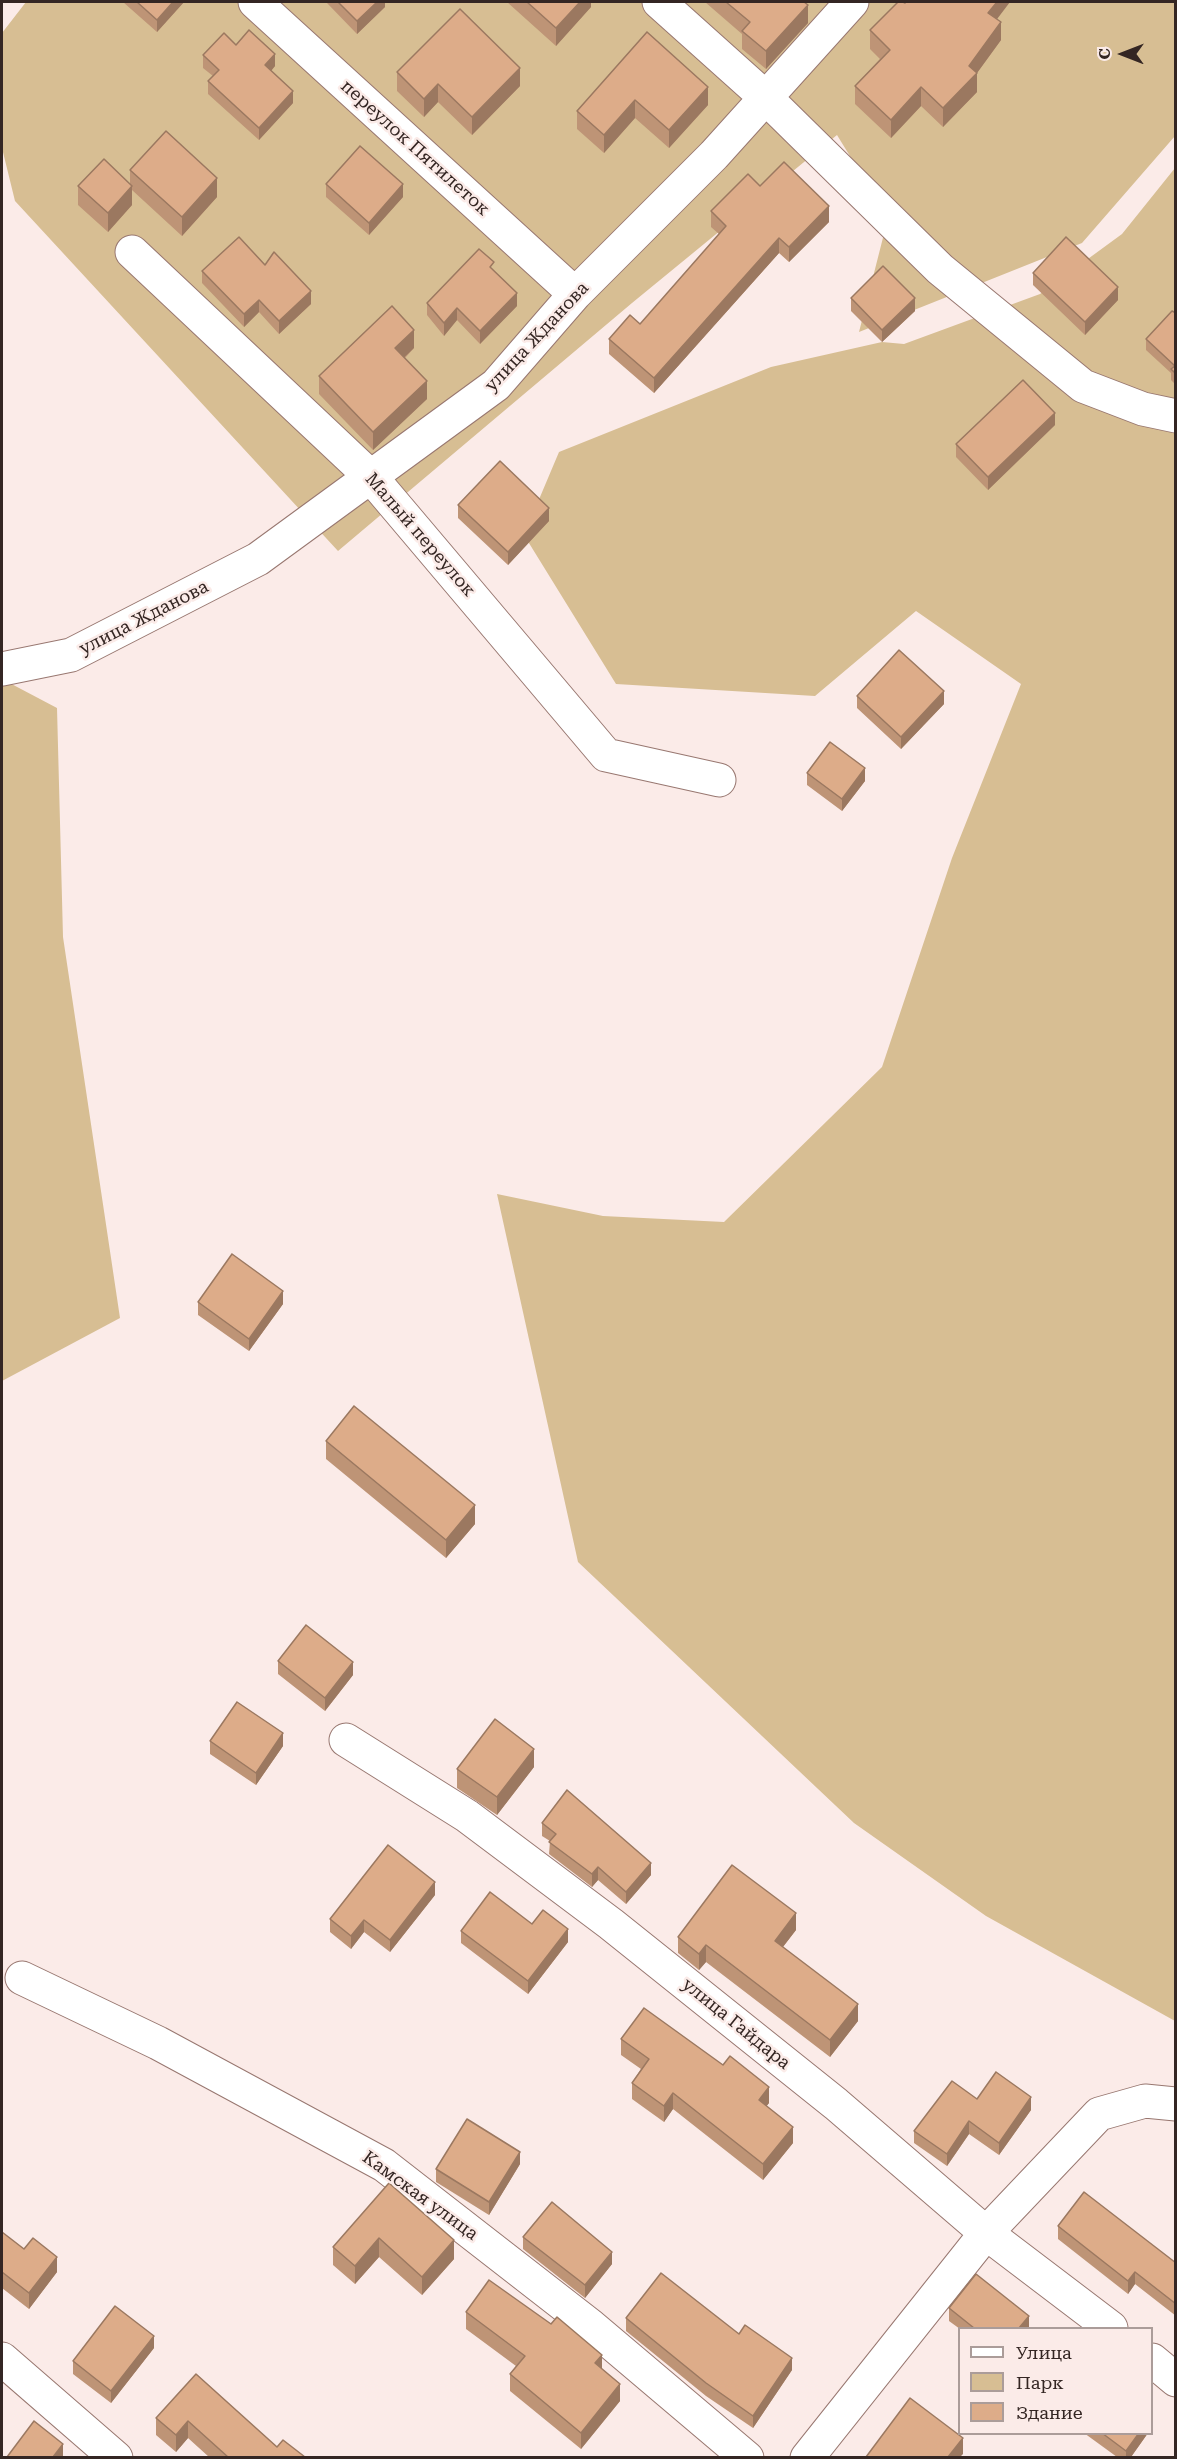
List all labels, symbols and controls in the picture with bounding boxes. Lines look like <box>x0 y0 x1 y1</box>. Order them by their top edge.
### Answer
north arrow <box>1093 24 1153 84</box>
text: С <box>1095 48 1114 60</box>
street label: переулок Пятилеток <box>336 75 494 221</box>
street label: улица Жданова <box>481 278 593 396</box>
street label: Малый переулок <box>360 469 480 601</box>
street label: улица Жданова <box>76 576 212 660</box>
street label: улица Гайдара <box>677 1974 795 2074</box>
street label: Камская улица <box>358 2147 482 2245</box>
legend <box>958 2327 1153 2435</box>
text: Улица <box>1016 2342 1072 2363</box>
text: Парк <box>1016 2372 1064 2393</box>
text: Здание <box>1016 2402 1083 2423</box>

